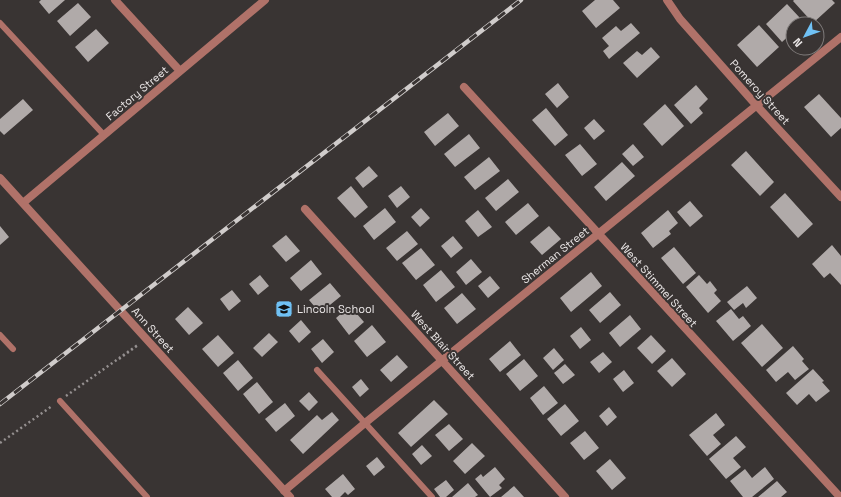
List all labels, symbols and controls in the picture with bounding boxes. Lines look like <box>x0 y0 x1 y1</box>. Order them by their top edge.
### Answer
north arrow <box>785 16 825 56</box>
text: N <box>790 35 805 50</box>
street label: Pomeroy Street <box>727 56 793 128</box>
street label: Factory Street <box>103 63 171 123</box>
street label: Sherman Street <box>518 223 592 287</box>
street label: West Stimmel Street <box>617 240 701 330</box>
school or university icon: Lincoln School <box>274 299 294 319</box>
place label: Lincoln School <box>297 302 374 316</box>
street label: Ann Street <box>129 304 177 356</box>
street label: West Blair Street <box>408 307 478 383</box>

